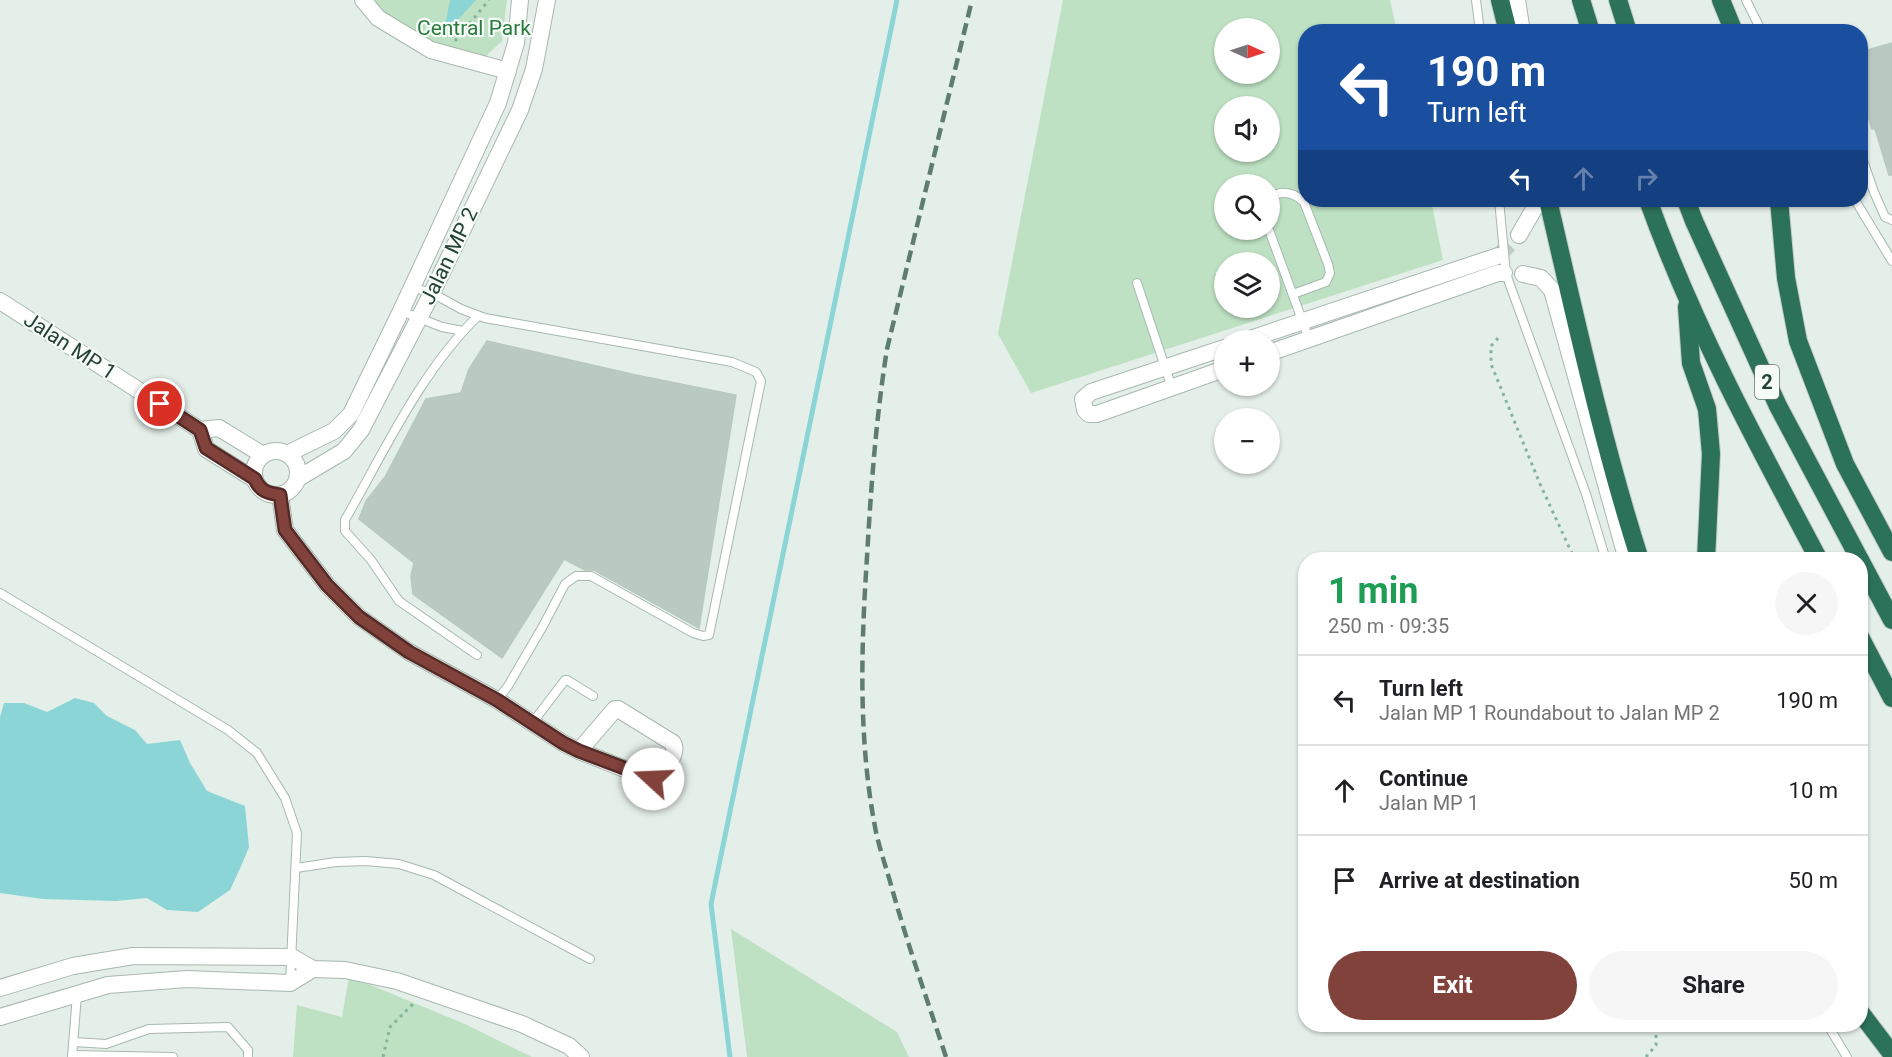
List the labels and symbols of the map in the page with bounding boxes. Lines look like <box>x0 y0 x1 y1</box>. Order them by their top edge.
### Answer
park label: Central Park <box>417 16 531 40</box>
north arrow <box>1214 18 1280 84</box>
street label: Jalan MP 2 <box>415 203 483 308</box>
street label: Jalan MP 1 <box>19 307 121 385</box>
road number: 2 <box>1755 365 1779 399</box>
pin <box>134 378 185 429</box>
position arrow <box>621 747 685 811</box>

